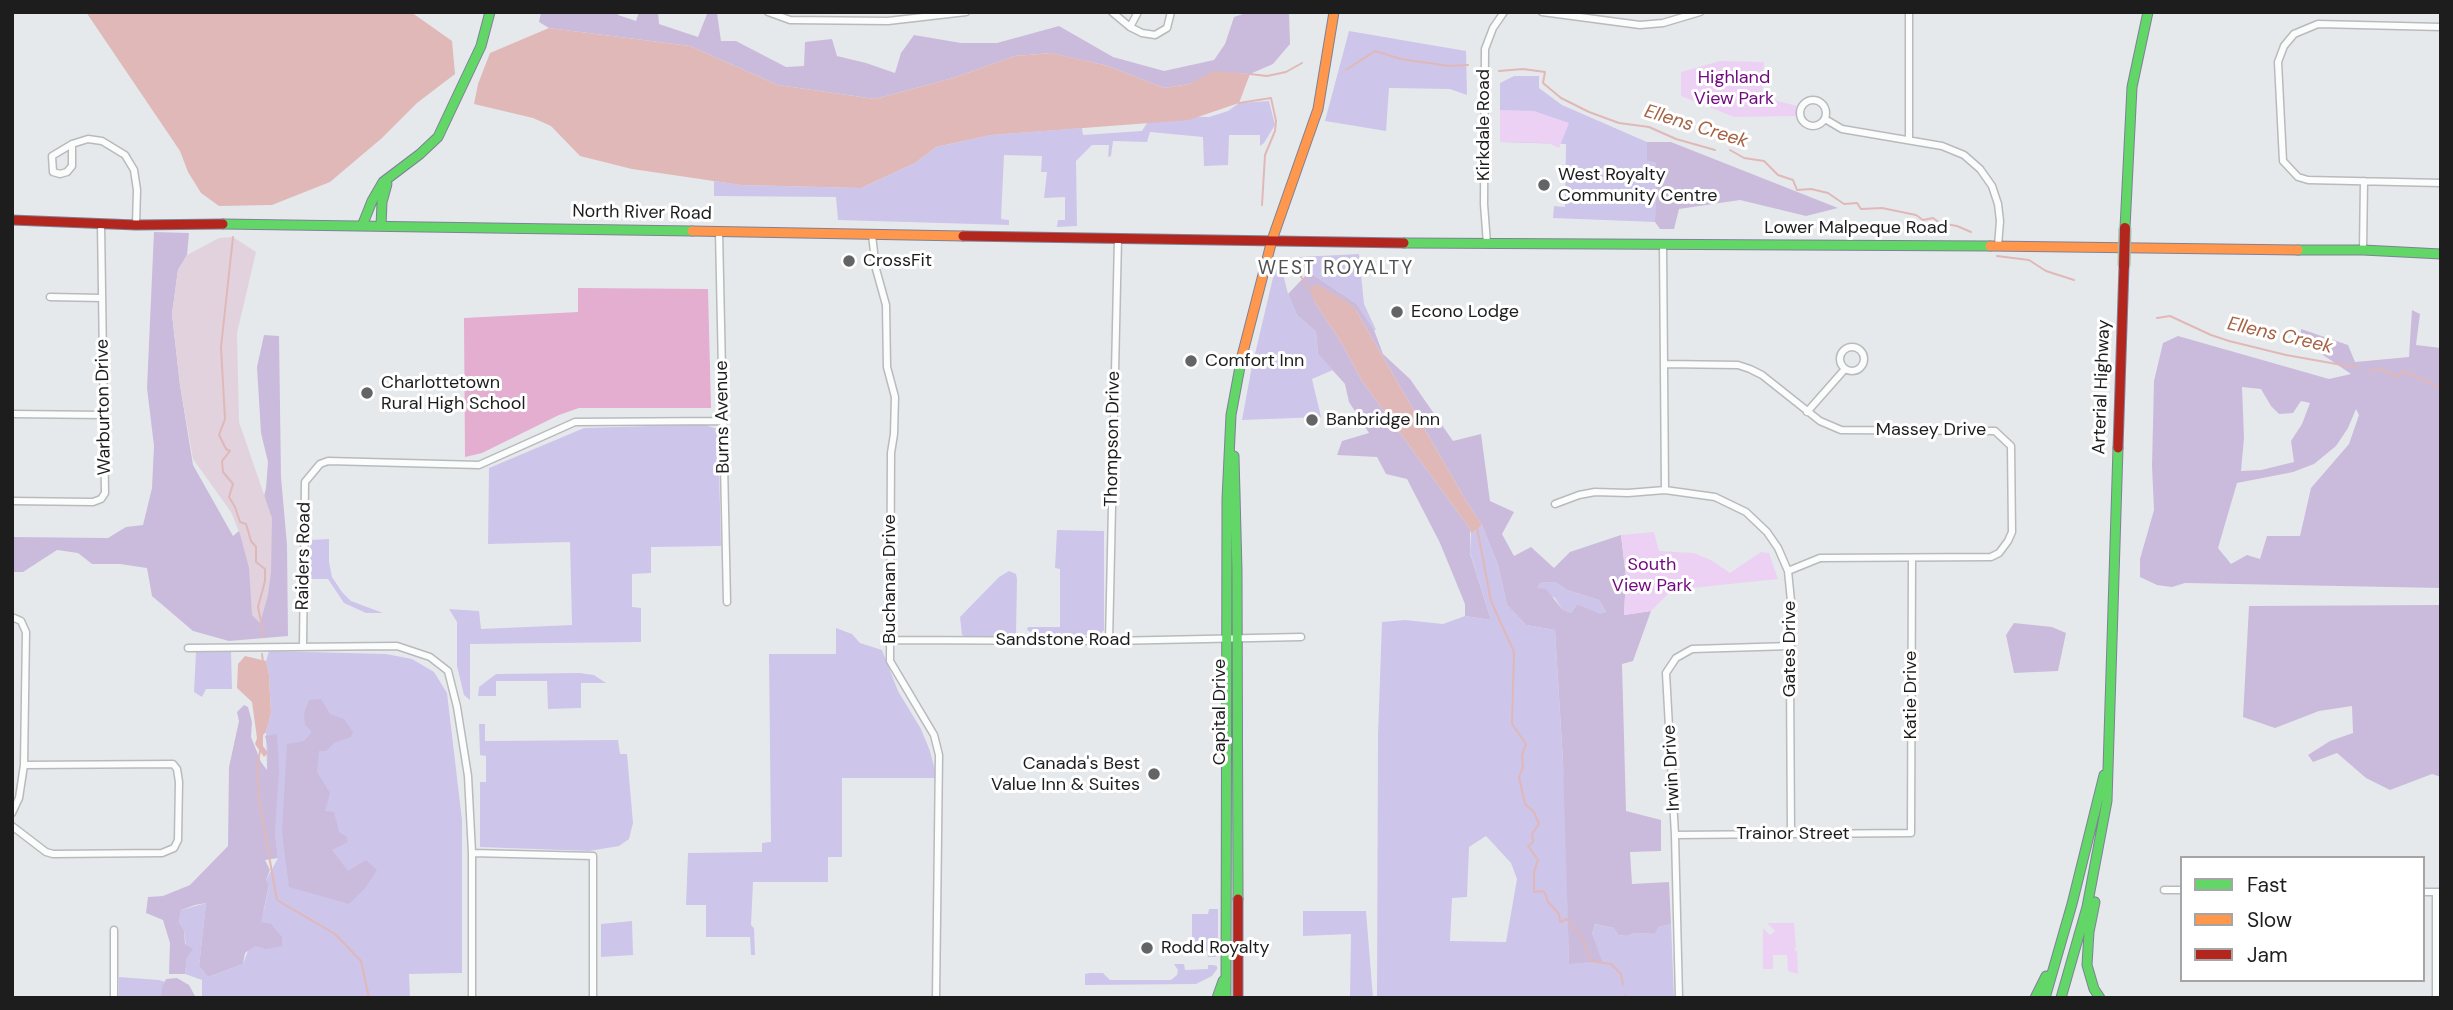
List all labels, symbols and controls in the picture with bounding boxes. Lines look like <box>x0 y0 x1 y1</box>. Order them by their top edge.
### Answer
park label: Highland View Park <box>1694 67 1774 110</box>
street label: Kirkdale Road <box>1473 69 1495 181</box>
water label: Ellens Creek <box>1641 100 1751 154</box>
place label: West Royalty Community Centre <box>1558 164 1718 206</box>
marker: West Royalty Community Centre <box>1536 177 1552 193</box>
street label: North River Road <box>572 201 712 225</box>
street label: Lower Malpeque Road <box>1764 217 1948 239</box>
place label: CrossFit <box>863 250 932 272</box>
marker: CrossFit <box>841 253 857 269</box>
district label: WEST ROYALTY <box>1259 258 1413 280</box>
place label: Econo Lodge <box>1411 301 1519 323</box>
marker: Econo Lodge <box>1389 304 1405 320</box>
water label: Ellens Creek <box>2225 313 2335 359</box>
street label: Arterial Highway <box>2089 319 2115 455</box>
street label: Warburton Drive <box>92 339 116 475</box>
place label: Comfort Inn <box>1205 350 1304 372</box>
marker: Comfort Inn <box>1183 353 1199 369</box>
street label: Burns Avenue <box>711 360 735 474</box>
street label: Thompson Drive <box>1101 371 1125 507</box>
place label: Charlottetown Rural High School <box>381 372 525 414</box>
marker: Charlottetown Rural High School <box>359 385 375 401</box>
place label: Banbridge Inn <box>1326 409 1440 431</box>
marker: Banbridge Inn <box>1304 412 1320 428</box>
street label: Massey Drive <box>1876 419 1986 441</box>
street label: Raiders Road <box>292 502 316 610</box>
street label: Buchanan Drive <box>879 514 901 644</box>
park label: South View Park <box>1612 554 1692 596</box>
street label: Gates Drive <box>1779 601 1801 697</box>
street label: Sandstone Road <box>995 629 1131 651</box>
street label: Katie Drive <box>1900 651 1922 739</box>
street label: Capital Drive <box>1209 659 1231 765</box>
street label: Irwin Drive <box>1659 724 1685 812</box>
place label: Canada's Best Value Inn & Suites <box>991 753 1140 796</box>
marker: Canada's Best Value Inn & Suites <box>1146 766 1162 782</box>
street label: Trainor Street <box>1736 823 1850 845</box>
legend <box>2180 856 2425 982</box>
text: Fast <box>2247 871 2287 899</box>
text: Slow <box>2247 906 2292 934</box>
place label: Rodd Royalty <box>1161 937 1270 959</box>
marker: Rodd Royalty <box>1139 940 1155 956</box>
text: Jam <box>2247 941 2288 969</box>

